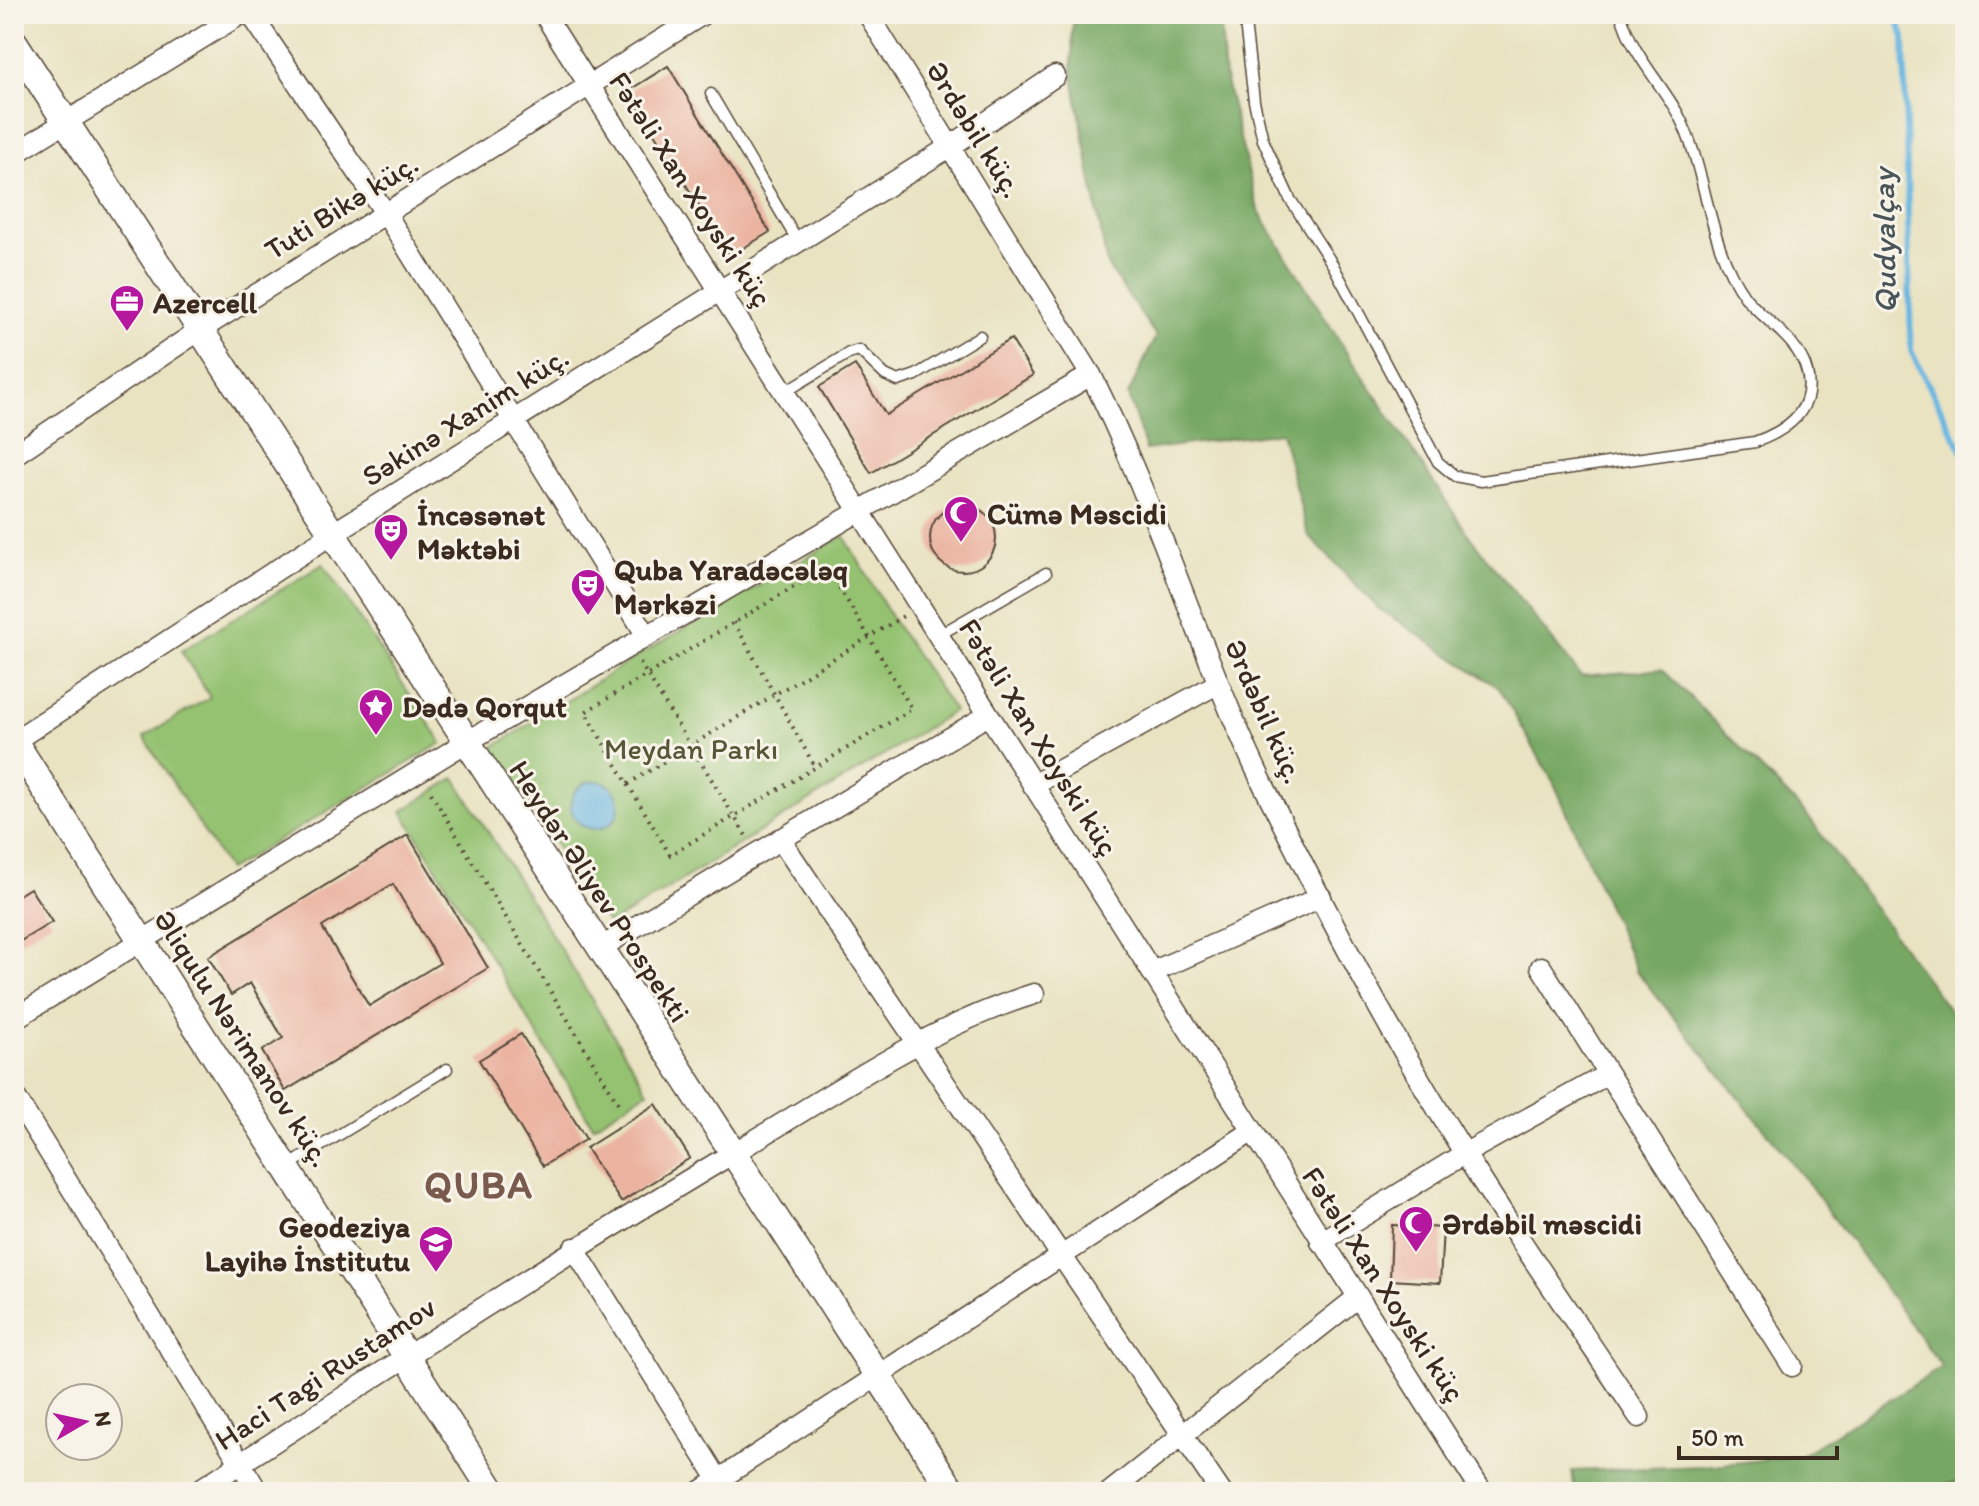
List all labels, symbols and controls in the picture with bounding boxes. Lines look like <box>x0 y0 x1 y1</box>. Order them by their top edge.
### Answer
street label: Ərdəbil küç. <box>918 54 1032 204</box>
street label: Fətəli Xan Xoyski küç <box>601 64 781 314</box>
street label: Tuti Bikə küç. <box>257 144 425 268</box>
water label: Qudyalçay <box>1864 165 1904 314</box>
office icon: Azercell <box>108 283 146 333</box>
place label: Azercell <box>152 284 258 321</box>
street label: Səkinə Xanim küç. <box>355 338 575 494</box>
mosque icon: Cümə Məscidi <box>942 494 980 544</box>
place label: Cümə Məscidi <box>987 495 1167 532</box>
place label: İncəsənət Məktəbi <box>417 496 545 567</box>
theatre icon: İncəsənət Məktəbi <box>372 512 410 562</box>
place label: Quba Yaradəcələq Mərkəzi <box>614 551 848 622</box>
theatre icon: Quba Yaradəcələq Mərkəzi <box>569 567 607 617</box>
street label: Fətəli Xan Xoyski küç <box>951 611 1127 863</box>
street label: Ərdəbil küç. <box>1217 633 1313 789</box>
place icon: Dədə Qorqut <box>357 687 395 737</box>
place label: Dədə Qorqut <box>402 688 567 725</box>
park label: Meydan Parkı <box>604 730 778 767</box>
street label: Heydər Əliyev Prospekti <box>501 753 699 1029</box>
street label: Əliqulu Nərimanov küç. <box>146 902 340 1174</box>
street label: Fətəli Xan Xoyski küç <box>1294 1159 1474 1409</box>
district label: QUBA <box>424 1162 534 1208</box>
mosque icon: Ərdəbil məscidi <box>1397 1204 1435 1254</box>
place label: Ərdəbil məscidi <box>1442 1205 1642 1242</box>
place label: Geodeziya Layihə İnstitutu <box>205 1208 410 1279</box>
school or university icon: Geodeziya Layihə İnstitutu <box>417 1224 455 1274</box>
street label: Haci Tagi Rustamov <box>208 1288 442 1458</box>
north arrow <box>44 1382 124 1462</box>
text: N <box>89 1409 118 1428</box>
scale bar <box>1679 1410 1837 1460</box>
text: 50 m <box>1691 1423 1744 1452</box>

